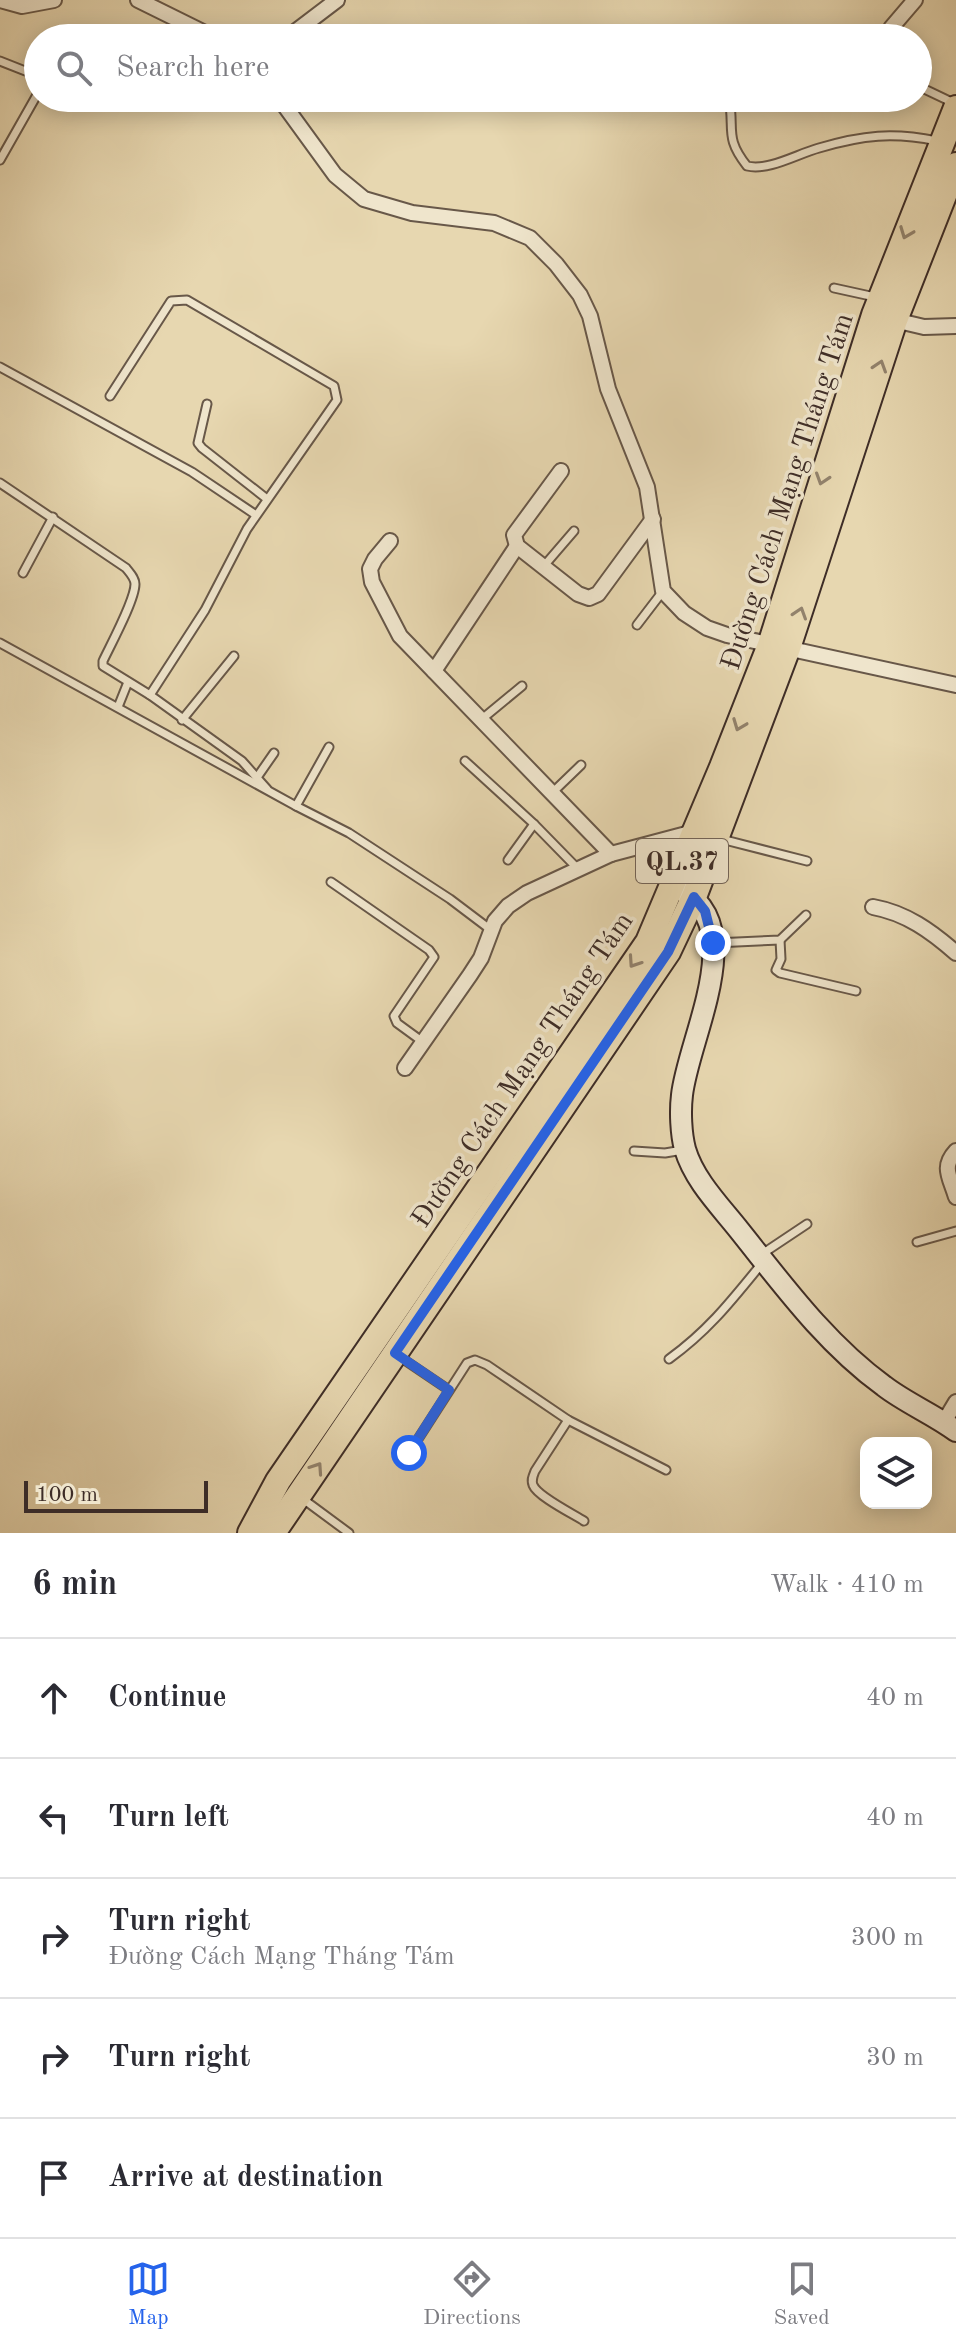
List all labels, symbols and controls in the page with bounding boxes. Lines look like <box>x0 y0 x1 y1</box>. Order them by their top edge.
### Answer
search box <box>24 24 932 112</box>
icon: search <box>52 46 96 90</box>
text: Search here <box>116 53 270 83</box>
one-way arrow <box>900 225 916 239</box>
street label: Đường Cách Mạng Tháng Tám <box>718 310 860 674</box>
one-way arrow <box>871 360 887 374</box>
one-way arrow <box>816 471 832 485</box>
one-way arrow <box>790 607 806 621</box>
one-way arrow <box>732 717 749 731</box>
road number: QL.37 <box>636 839 728 883</box>
street label: Đường Cách Mạng Tháng Tám <box>407 908 640 1233</box>
route end <box>695 925 731 961</box>
one-way arrow <box>629 954 644 968</box>
route start <box>391 1435 427 1471</box>
map controls <box>860 1437 932 1509</box>
button: layers <box>860 1437 932 1509</box>
one-way arrow <box>307 1463 322 1477</box>
scale bar <box>24 1477 208 1513</box>
text: 100 m <box>36 1484 98 1506</box>
text: 6 min <box>32 1568 117 1602</box>
text: Walk · 410 m <box>770 1572 924 1598</box>
icon: ahead <box>32 1676 76 1720</box>
text: Continue <box>108 1683 227 1713</box>
text: 40 m <box>866 1685 924 1711</box>
icon: left <box>32 1796 76 1840</box>
text: Turn left <box>108 1803 229 1833</box>
text: 40 m <box>866 1805 924 1831</box>
text: Turn right <box>108 1907 250 1937</box>
icon: right <box>32 1916 76 1960</box>
text: 300 m <box>851 1925 924 1951</box>
text: Đường Cách Mạng Tháng Tám <box>108 1944 455 1970</box>
icon: right <box>32 2036 76 2080</box>
text: Turn right <box>108 2043 250 2073</box>
text: 30 m <box>866 2045 924 2071</box>
icon: arrive <box>32 2156 76 2200</box>
text: Arrive at destination <box>108 2163 383 2193</box>
tab: Map <box>126 2257 170 2332</box>
tab: Directions <box>423 2257 521 2332</box>
tab: Saved <box>774 2257 830 2332</box>

